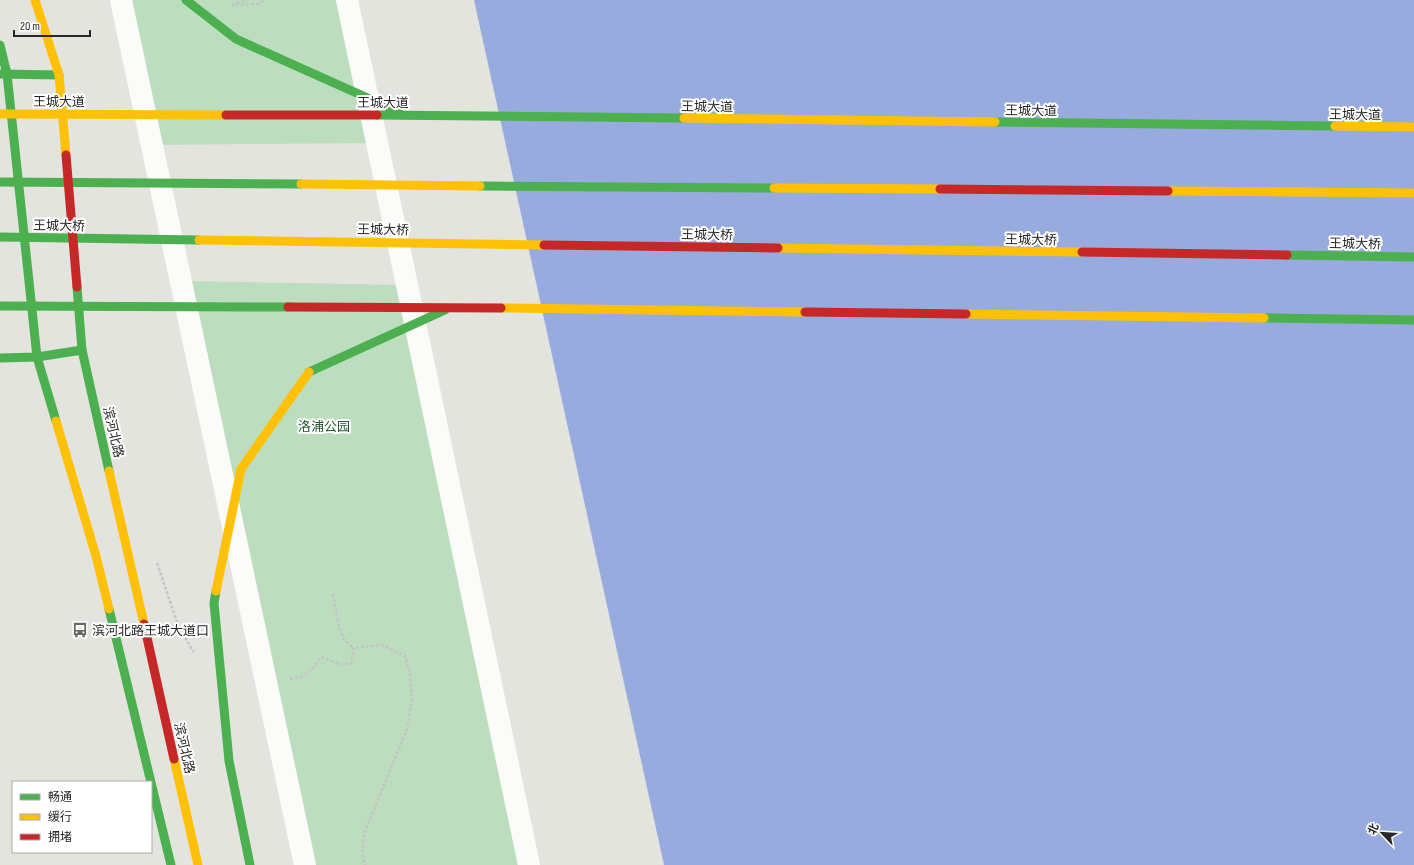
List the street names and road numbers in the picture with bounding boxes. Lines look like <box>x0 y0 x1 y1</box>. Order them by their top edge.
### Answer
street label: 王城大道 <box>33 94 85 110</box>
street label: 王城大道 <box>357 95 409 111</box>
street label: 王城大道 <box>681 99 733 115</box>
street label: 王城大道 <box>1005 103 1057 119</box>
street label: 王城大道 <box>1329 107 1381 123</box>
street label: 王城大桥 <box>33 218 85 234</box>
street label: 王城大桥 <box>357 222 409 238</box>
street label: 王城大桥 <box>681 227 733 243</box>
street label: 王城大桥 <box>1005 232 1057 248</box>
street label: 王城大桥 <box>1329 236 1381 252</box>
street label: 滨河北路 <box>99 405 127 459</box>
street label: 滨河北路 <box>170 721 198 775</box>

